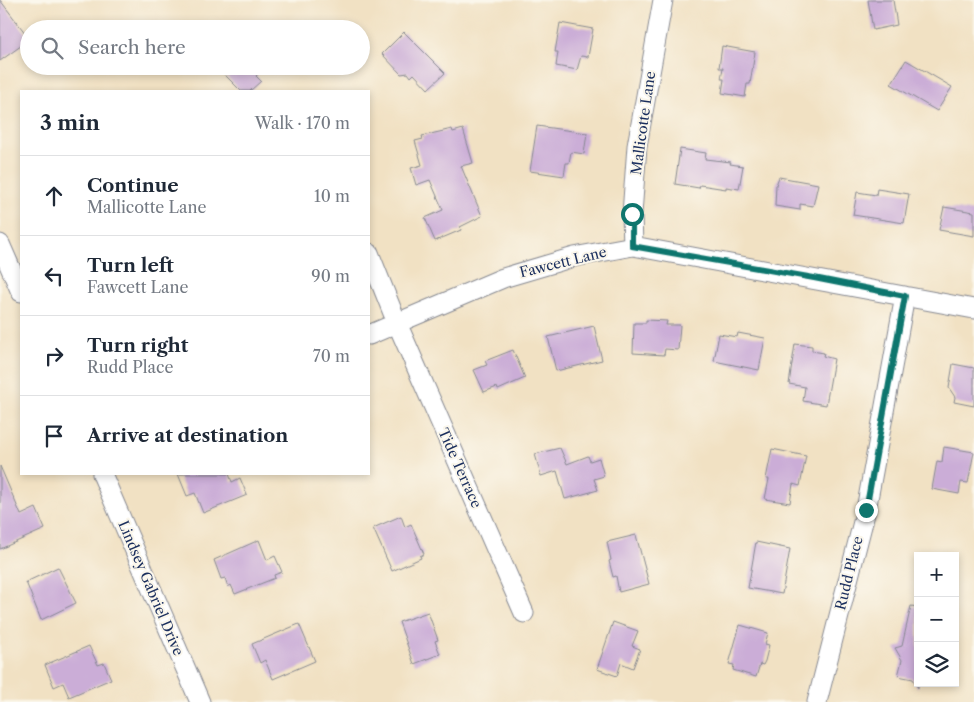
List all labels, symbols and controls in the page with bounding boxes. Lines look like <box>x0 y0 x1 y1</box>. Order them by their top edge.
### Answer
search box <box>20 20 370 75</box>
icon: search <box>38 34 66 62</box>
text: Search here <box>78 36 186 59</box>
street label: Mallicotte Lane <box>627 70 659 176</box>
text: 3 min <box>40 110 100 135</box>
text: Walk · 170 m <box>255 113 350 133</box>
text: Continue <box>87 174 179 197</box>
icon: ahead <box>40 182 68 210</box>
text: 10 m <box>314 186 350 206</box>
text: Mallicotte Lane <box>87 197 207 217</box>
route start <box>621 203 644 226</box>
street label: Fawcett Lane <box>518 242 608 281</box>
text: Turn left <box>87 254 174 277</box>
icon: left <box>40 262 68 290</box>
text: 90 m <box>311 266 350 286</box>
text: Fawcett Lane <box>87 277 189 297</box>
text: Turn right <box>87 334 188 357</box>
icon: right <box>40 342 68 370</box>
text: 70 m <box>313 346 350 366</box>
text: Rudd Place <box>87 357 173 377</box>
icon: arrive <box>40 422 68 450</box>
text: Arrive at destination <box>87 424 288 447</box>
street label: Tide Terrace <box>434 425 486 511</box>
route end <box>855 499 878 522</box>
street label: Lindsey Gabriel Drive <box>114 518 188 658</box>
street label: Rudd Place <box>831 534 867 612</box>
map controls <box>914 552 959 687</box>
button: + <box>914 552 959 597</box>
button: − <box>914 597 959 642</box>
button: layers <box>914 642 959 687</box>

